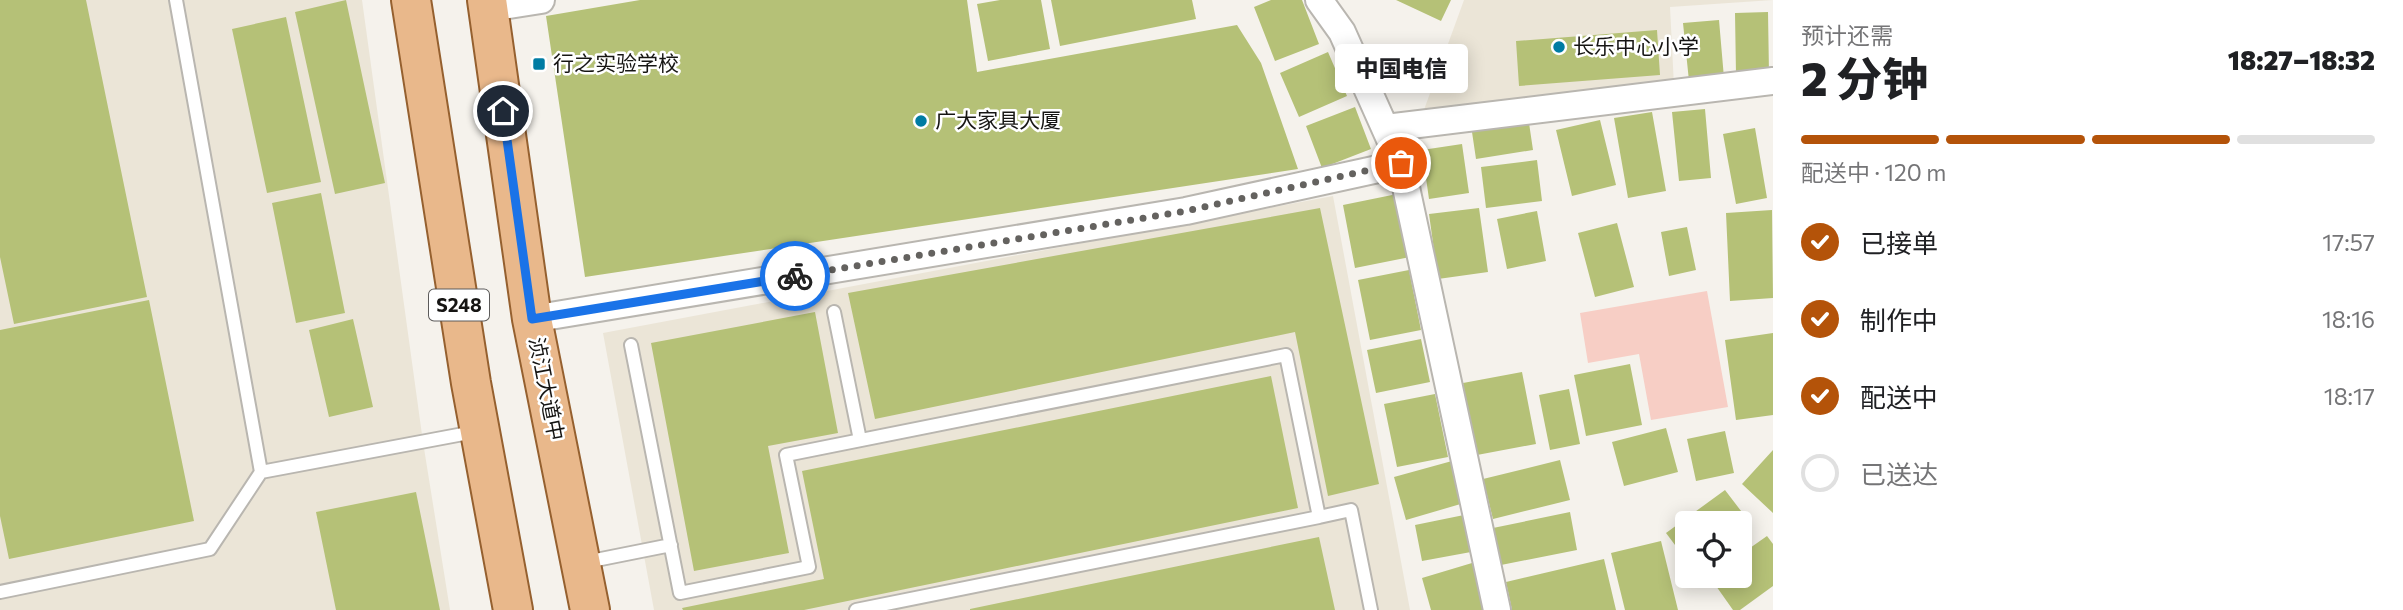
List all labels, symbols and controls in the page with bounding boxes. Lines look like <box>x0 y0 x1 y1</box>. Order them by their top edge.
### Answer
text: 预计还需 <box>1801 21 1893 49</box>
place label: 长乐中心小学 <box>1573 33 1699 58</box>
marker: 长乐中心小学 <box>1551 39 1567 55</box>
callout: 中国电信 <box>1334 44 1468 93</box>
text: 18:27–18:32 <box>2228 44 2375 75</box>
text: 2 分钟 <box>1801 49 1928 105</box>
place label: 行之实验学校 <box>553 50 679 75</box>
text: 中国电信 <box>1356 54 1448 82</box>
marker: 行之实验学校 <box>531 56 547 72</box>
pin <box>473 81 533 141</box>
icon: home <box>484 92 522 130</box>
place label: 广大家具大厦 <box>935 107 1061 132</box>
marker: 广大家具大厦 <box>913 113 929 129</box>
pin <box>1371 133 1431 193</box>
icon: bag <box>1382 144 1420 182</box>
text: 配送中 · 120 m <box>1801 158 1946 186</box>
icon: check <box>1801 223 1839 261</box>
text: 已接单 <box>1860 227 1938 258</box>
text: 17:57 <box>2322 228 2375 256</box>
courier <box>760 241 830 311</box>
icon: bike <box>776 257 814 295</box>
road number: S248 <box>429 290 489 320</box>
icon: check <box>1801 300 1839 338</box>
text: 制作中 <box>1860 304 1938 335</box>
text: 18:16 <box>2322 305 2375 333</box>
street label: 浈江大道中 <box>525 335 570 443</box>
icon: check <box>1801 377 1839 415</box>
text: 配送中 <box>1860 381 1938 412</box>
text: 18:17 <box>2324 382 2375 410</box>
text: 已送达 <box>1860 458 1938 489</box>
map controls <box>1675 511 1752 588</box>
button: locate <box>1675 511 1752 588</box>

